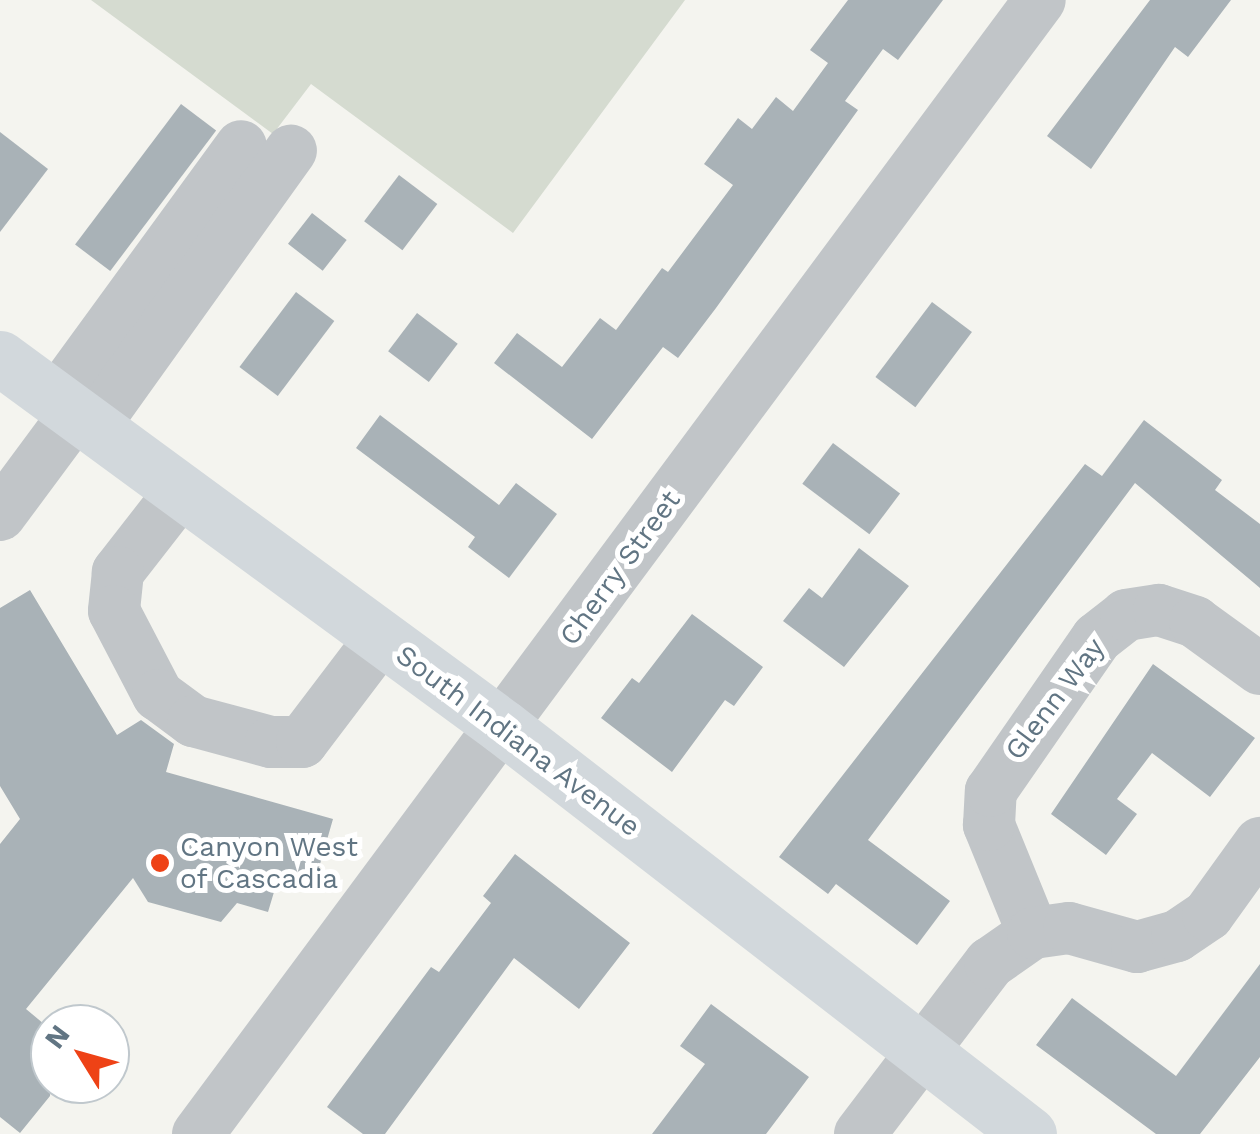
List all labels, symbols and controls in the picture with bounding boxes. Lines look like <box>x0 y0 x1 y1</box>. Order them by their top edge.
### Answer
street label: Cherry Street <box>552 484 688 652</box>
street label: Glenn Way <box>998 631 1112 767</box>
street label: South Indiana Avenue <box>389 638 647 844</box>
place label: Canyon West of Cascadia <box>180 830 359 896</box>
marker: Canyon West of Cascadia <box>149 852 171 874</box>
north arrow <box>30 1004 130 1104</box>
text: N <box>38 1019 77 1055</box>

